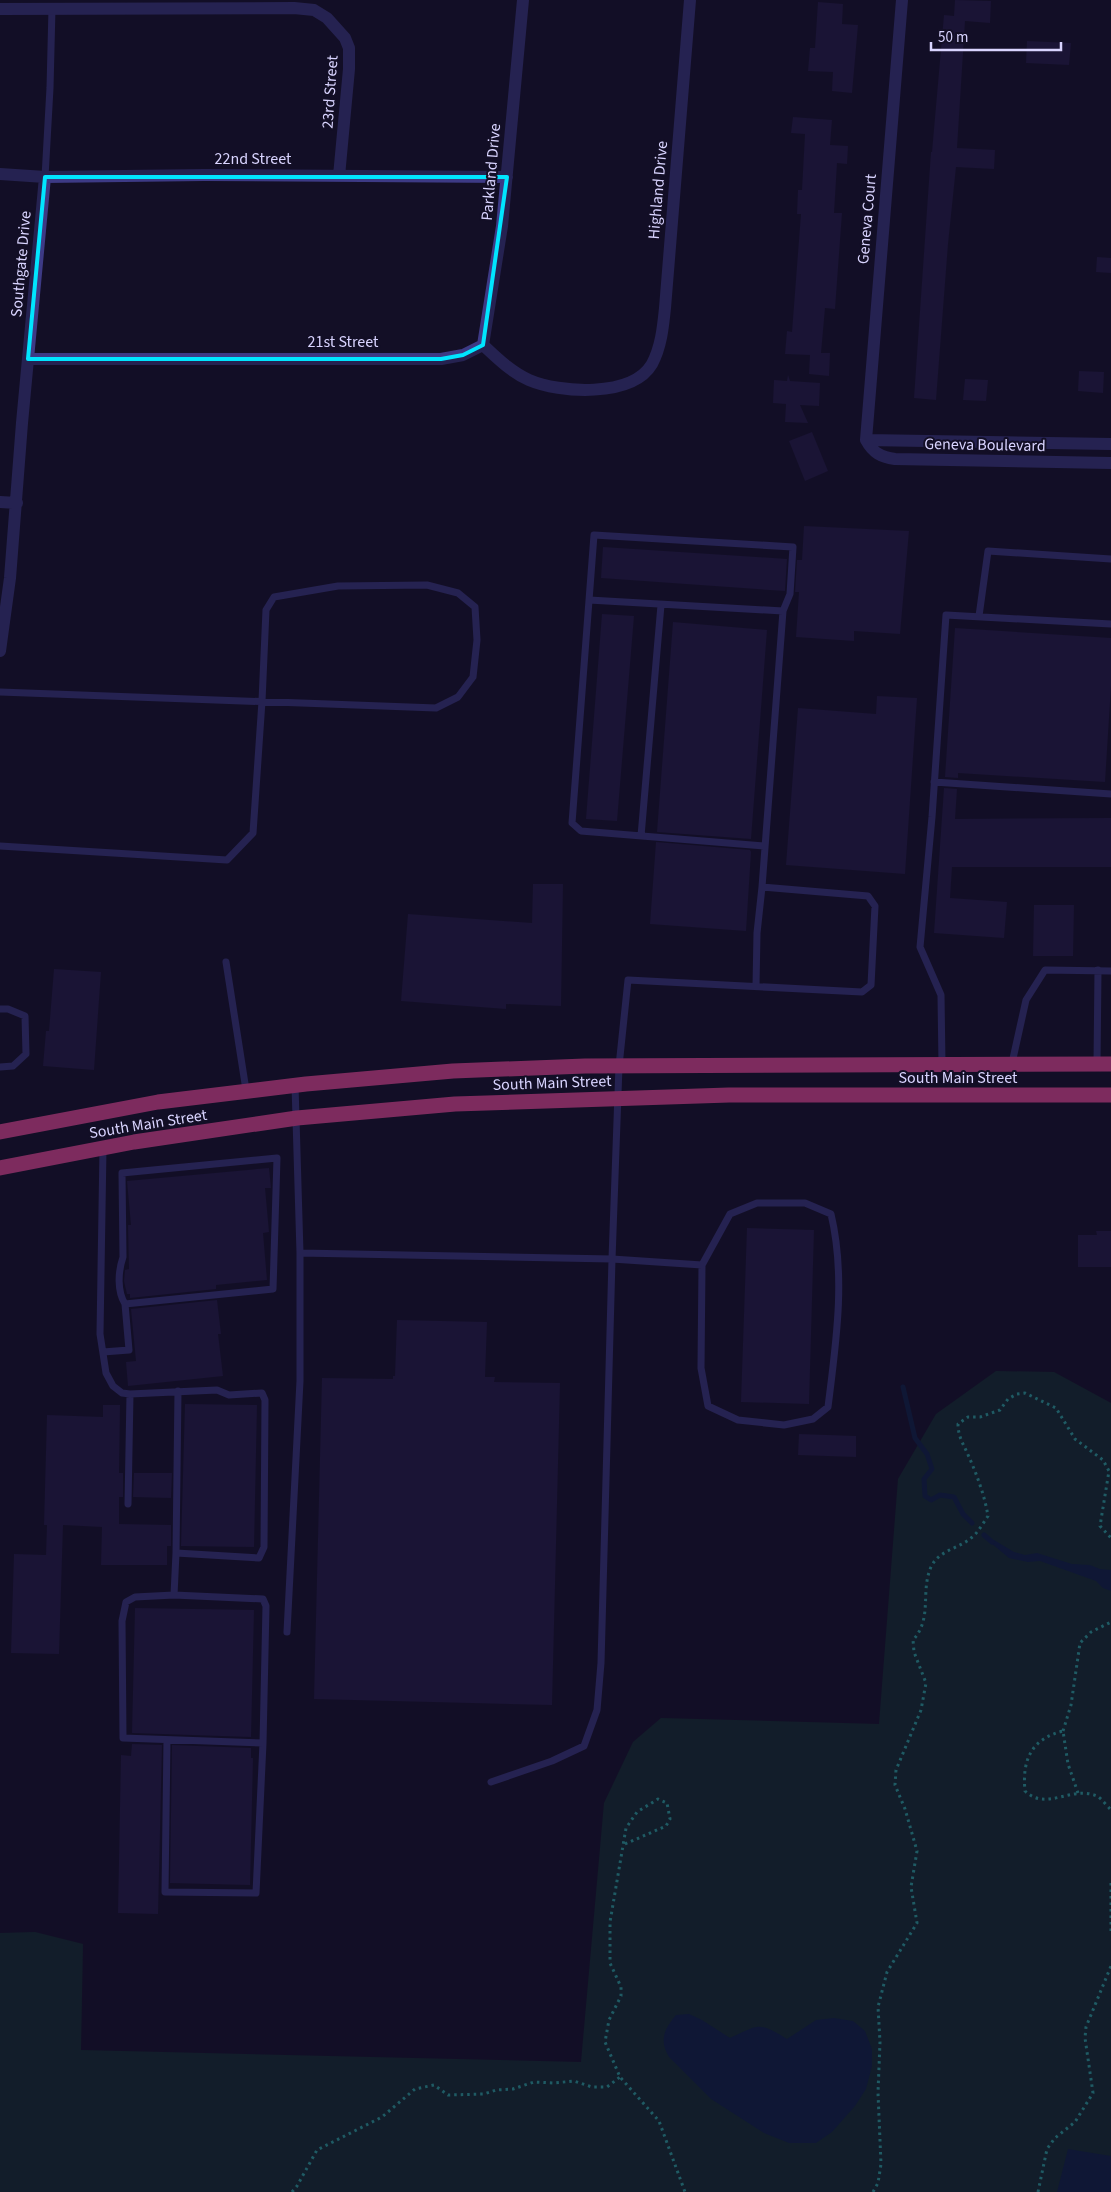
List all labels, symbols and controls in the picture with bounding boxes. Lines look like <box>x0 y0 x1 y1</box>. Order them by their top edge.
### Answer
scale bar <box>931 20 1061 52</box>
text: 50 m <box>938 27 968 48</box>
street label: 23rd Street <box>316 54 344 129</box>
street label: Parkland Drive <box>476 122 506 222</box>
street label: Highland Drive <box>643 140 673 240</box>
street label: 22nd Street <box>215 148 292 170</box>
street label: Geneva Court <box>852 172 882 265</box>
street label: Southgate Drive <box>5 210 37 318</box>
street label: 21st Street <box>308 331 379 353</box>
street label: Geneva Boulevard <box>924 433 1046 457</box>
street label: South Main Street <box>899 1067 1018 1089</box>
street label: South Main Street <box>492 1070 612 1096</box>
street label: South Main Street <box>88 1104 209 1144</box>

